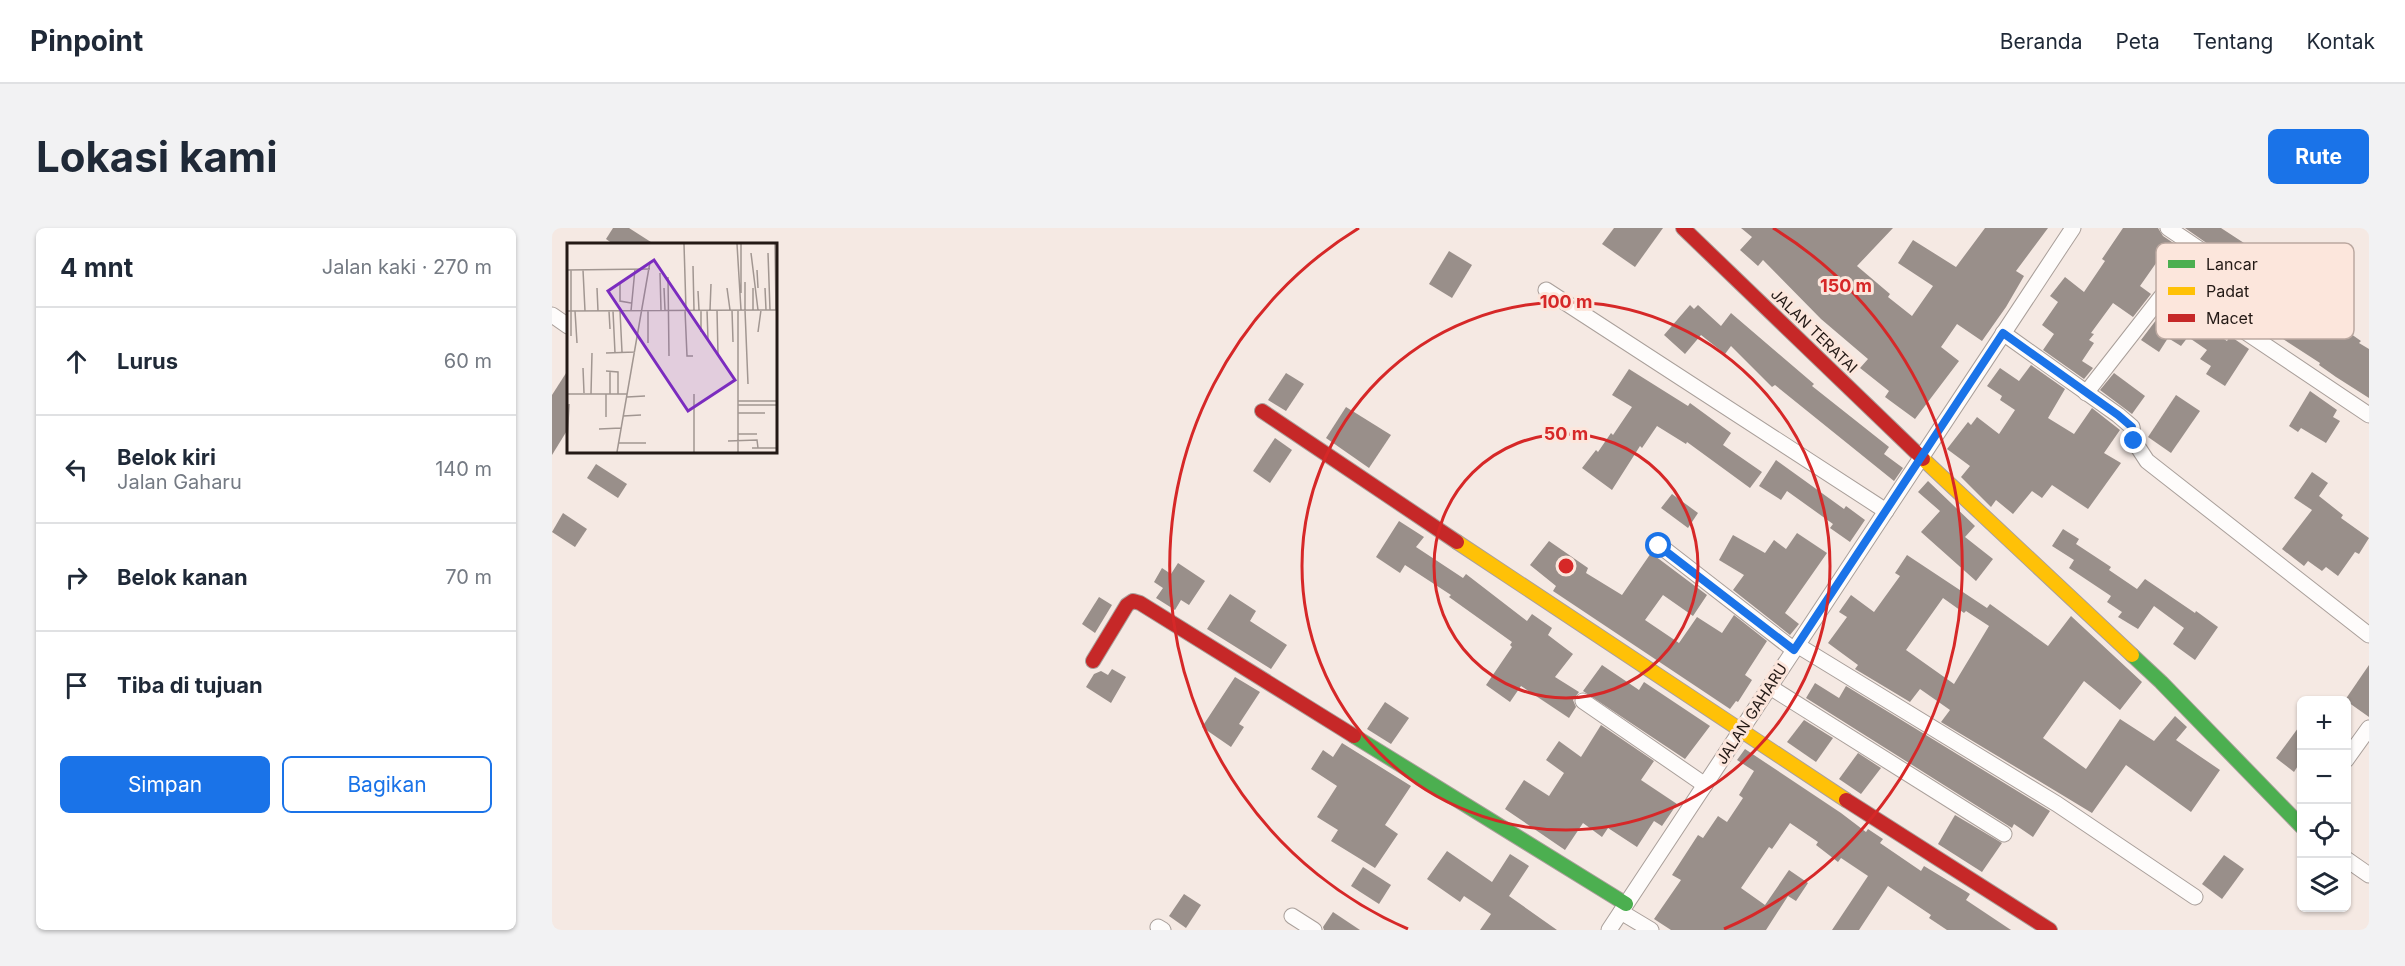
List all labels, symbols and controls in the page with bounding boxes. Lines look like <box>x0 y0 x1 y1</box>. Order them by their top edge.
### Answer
text: Pinpoint <box>30 24 143 58</box>
text: Beranda <box>2000 29 2082 54</box>
text: Peta <box>2115 29 2160 54</box>
text: Tentang <box>2193 29 2273 54</box>
text: Kontak <box>2306 29 2375 54</box>
button: Rute <box>2268 129 2369 184</box>
text: Lokasi kami <box>36 131 278 182</box>
inset map <box>567 243 777 453</box>
legend <box>2156 243 2354 339</box>
text: 4 mnt <box>60 252 133 283</box>
text: Lancar <box>2206 254 2258 274</box>
text: Jalan kaki · 270 m <box>322 255 492 279</box>
text: 150 m <box>1820 275 1872 296</box>
text: Padat <box>2206 281 2249 301</box>
street label: JALAN TERATAI <box>1767 284 1862 377</box>
text: 100 m <box>1540 291 1592 312</box>
text: Macet <box>2206 308 2253 328</box>
icon: ahead <box>60 345 93 378</box>
text: Lurus <box>117 348 178 374</box>
text: 60 m <box>444 349 492 373</box>
text: 50 m <box>1544 423 1588 444</box>
route end <box>2120 427 2146 453</box>
text: Belok kiri <box>117 444 216 470</box>
icon: left <box>60 453 93 486</box>
text: 140 m <box>435 457 492 481</box>
text: Jalan Gaharu <box>117 470 242 494</box>
route start <box>1645 532 1671 558</box>
centre of rings <box>1556 556 1576 576</box>
icon: right <box>60 561 93 594</box>
text: Belok kanan <box>117 564 248 590</box>
text: 70 m <box>445 565 492 589</box>
street label: JALAN GAHARU <box>1712 660 1791 768</box>
icon: arrive <box>60 669 93 702</box>
text: Tiba di tujuan <box>117 672 263 698</box>
map controls <box>2297 696 2351 912</box>
button: + <box>2297 696 2351 750</box>
button: − <box>2297 750 2351 804</box>
button: Simpan <box>60 756 270 813</box>
button: Bagikan <box>282 756 492 813</box>
button: locate <box>2297 804 2351 858</box>
button: layers <box>2297 858 2351 912</box>

